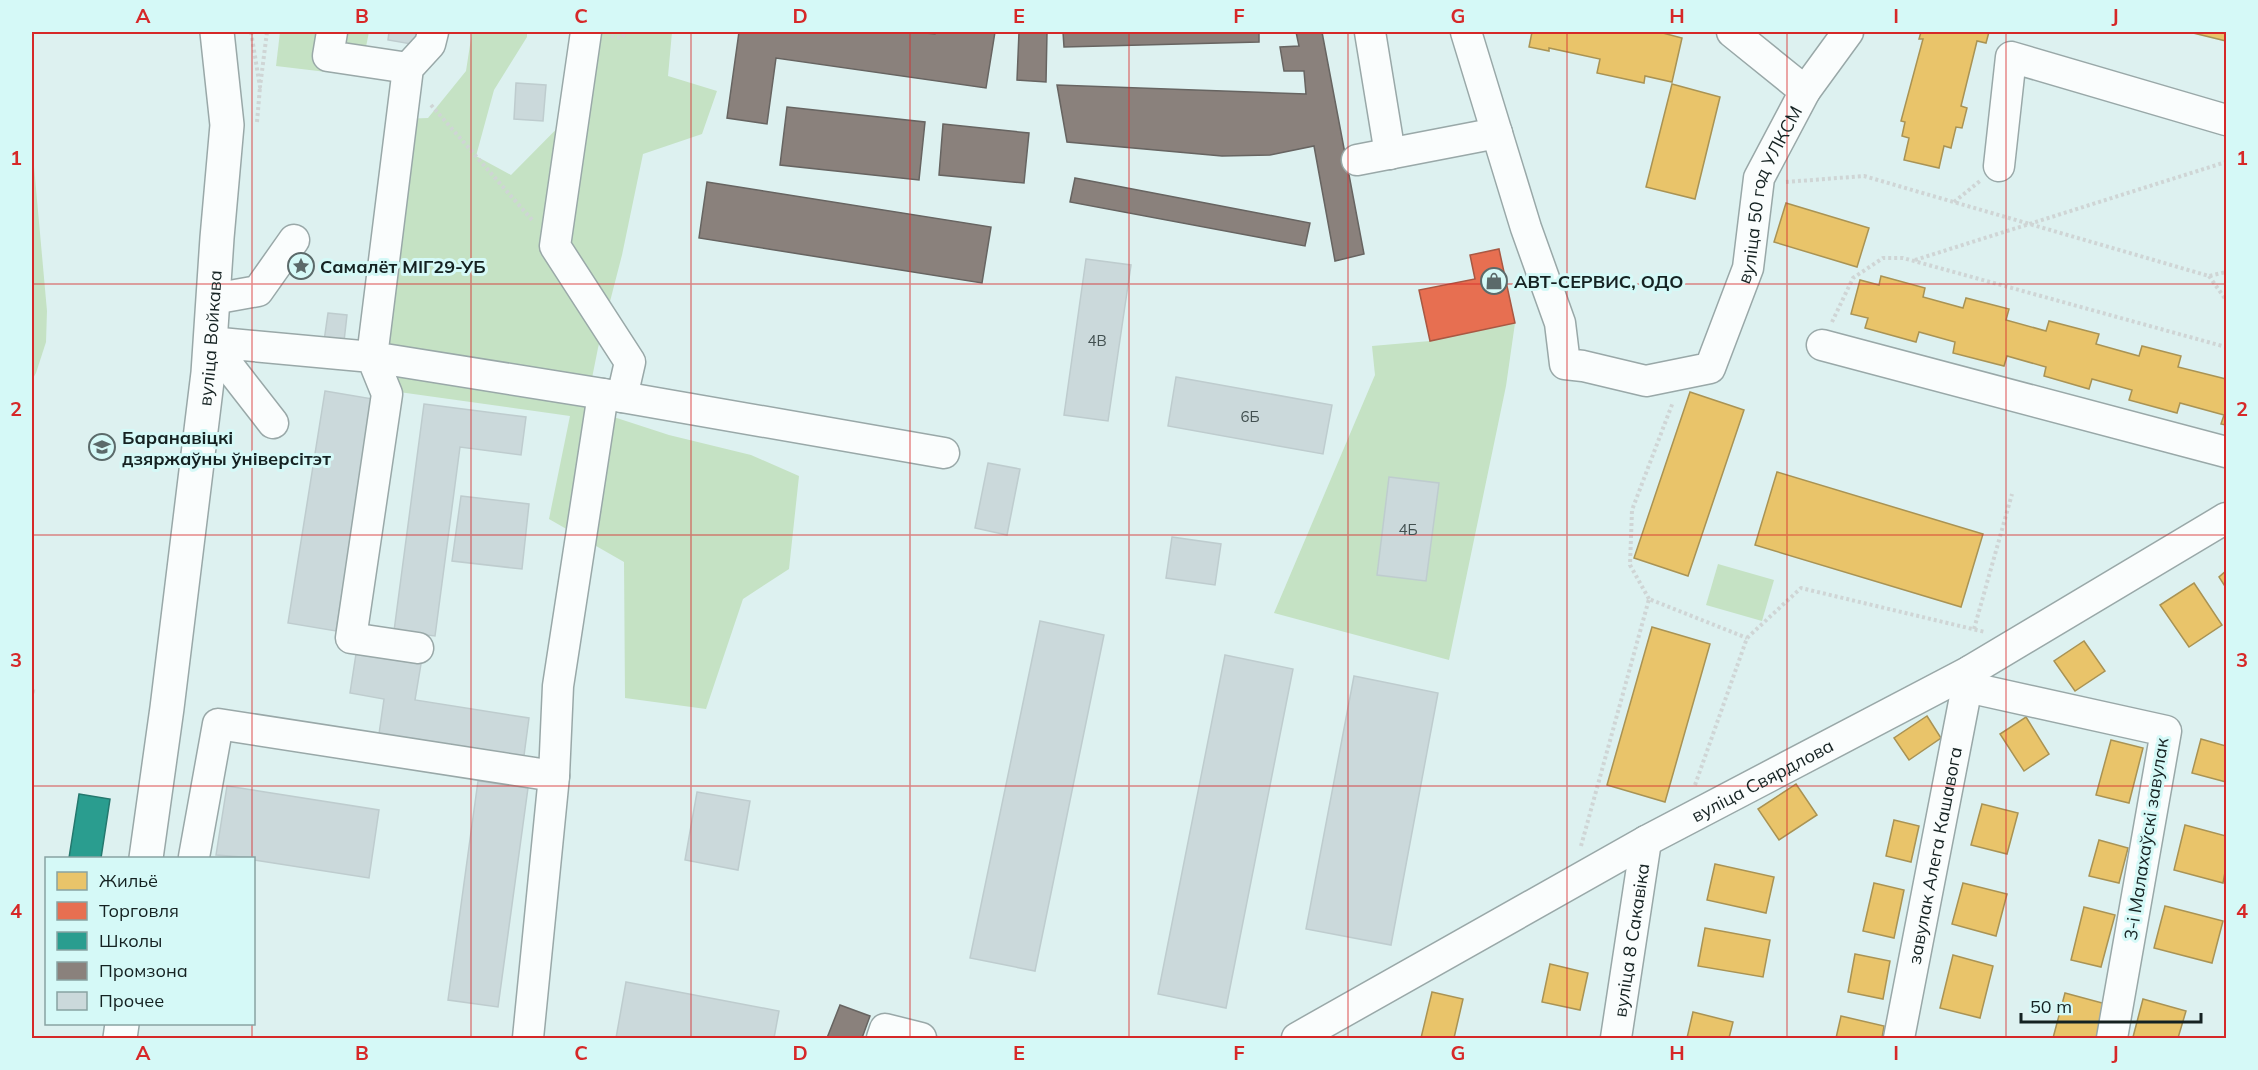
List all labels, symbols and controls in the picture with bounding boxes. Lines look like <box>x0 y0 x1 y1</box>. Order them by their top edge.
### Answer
text: A <box>136 3 151 28</box>
text: B <box>355 3 369 28</box>
text: C <box>574 3 588 28</box>
text: D <box>792 3 808 28</box>
text: E <box>1013 3 1025 28</box>
text: F <box>1233 3 1245 28</box>
text: G <box>1451 3 1465 28</box>
text: H <box>1669 3 1685 28</box>
text: I <box>1893 3 1899 28</box>
text: J <box>2111 3 2119 28</box>
street label: вуліца 50 год УЛКСМ <box>1732 102 1807 287</box>
text: 1 <box>10 145 22 170</box>
text: 1 <box>2236 145 2248 170</box>
place icon: Самалёт МІГ29-УБ <box>286 251 316 281</box>
place label: Самалёт МІГ29-УБ <box>320 255 486 278</box>
shop icon: АВТ-СЕРВИС, ОДО <box>1479 266 1509 296</box>
street label: вуліца Войкава <box>193 269 226 407</box>
place label: АВТ-СЕРВИС, ОДО <box>1514 270 1684 293</box>
house number: 4В <box>1087 331 1107 350</box>
text: 2 <box>10 396 22 421</box>
text: 2 <box>2236 396 2248 421</box>
house number: 6Б <box>1240 407 1260 426</box>
place label: Баранавіцкі дзяржаўны ўніверсітэт <box>122 426 331 470</box>
school or university icon: Баранавіцкі дзяржаўны ўніверсітэт <box>87 432 117 462</box>
house number: 4Б <box>1398 520 1418 539</box>
text: 3 <box>10 647 22 672</box>
text: 3 <box>2236 647 2248 672</box>
street label: вуліца Свярдлова <box>1687 733 1837 827</box>
street label: 3-і Малахаўскі завулак <box>2119 736 2173 942</box>
street label: завулак Алега Кашавога <box>1902 745 1967 966</box>
legend <box>45 857 255 1025</box>
street label: вуліца 8 Сакавіка <box>1608 862 1654 1019</box>
text: Жильё <box>99 869 158 892</box>
text: 4 <box>10 898 22 923</box>
text: 4 <box>2236 898 2248 923</box>
text: Торговля <box>99 899 179 922</box>
text: Школы <box>99 929 162 952</box>
text: Промзона <box>99 959 188 982</box>
scale bar <box>2021 986 2201 1024</box>
text: Прочее <box>99 989 164 1012</box>
text: 50 m <box>2030 995 2072 1018</box>
text: A <box>136 1040 151 1065</box>
text: B <box>355 1040 369 1065</box>
text: C <box>574 1040 588 1065</box>
text: D <box>792 1040 808 1065</box>
text: E <box>1013 1040 1025 1065</box>
text: F <box>1233 1040 1245 1065</box>
text: G <box>1451 1040 1465 1065</box>
text: H <box>1669 1040 1685 1065</box>
text: I <box>1893 1040 1899 1065</box>
text: J <box>2111 1040 2119 1065</box>

